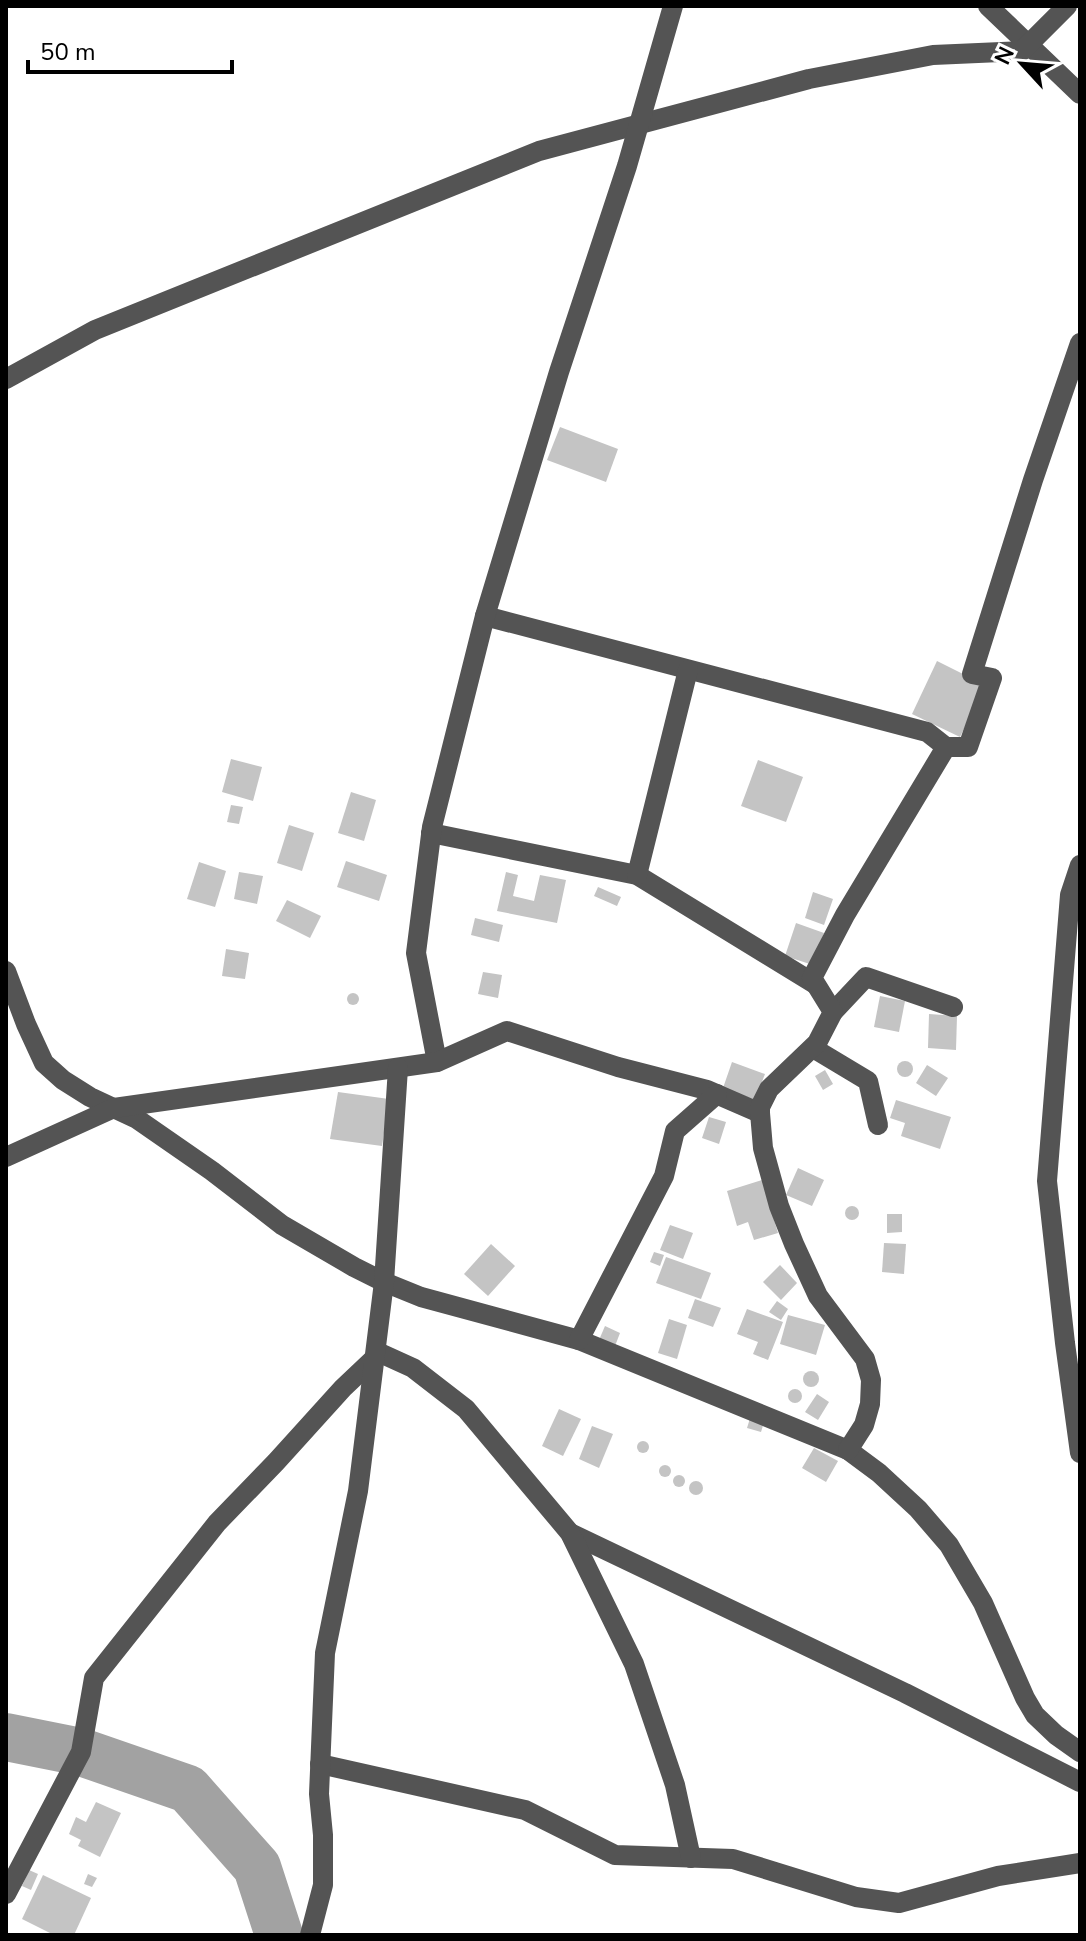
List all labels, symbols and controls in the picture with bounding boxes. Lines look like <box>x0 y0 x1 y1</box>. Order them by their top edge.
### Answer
scale bar <box>28 24 232 74</box>
north arrow <box>982 24 1062 104</box>
text: 50 m <box>40 36 96 68</box>
text: N <box>988 42 1022 70</box>

